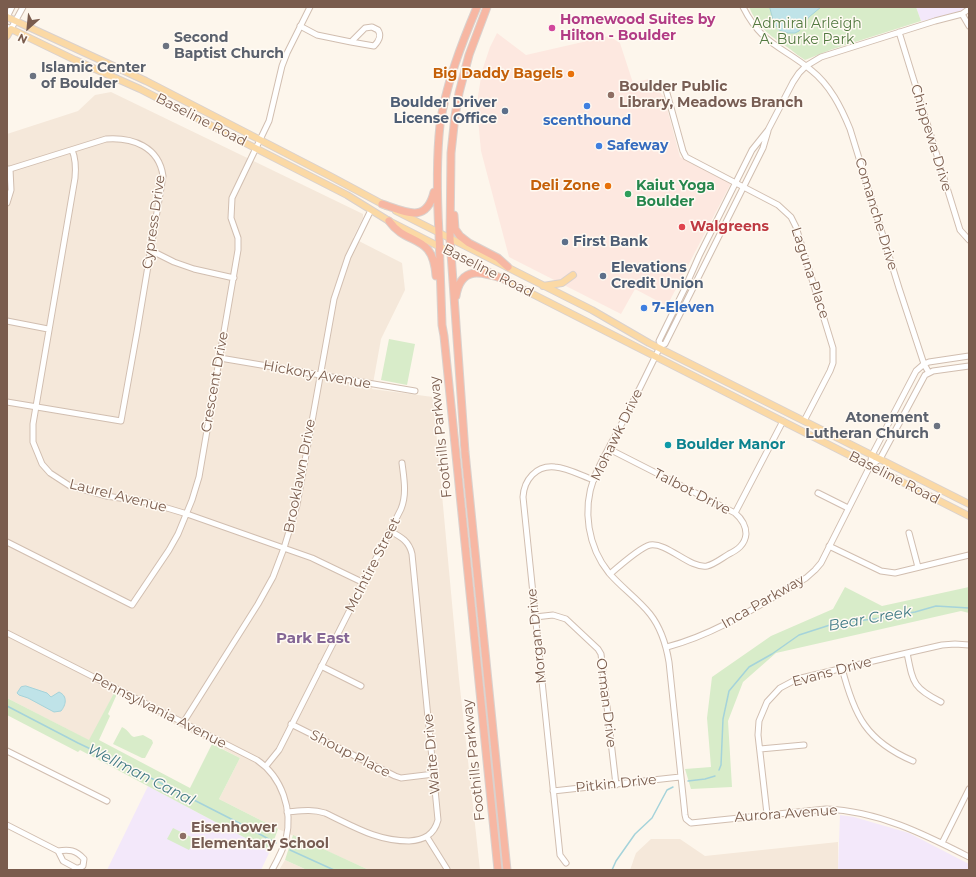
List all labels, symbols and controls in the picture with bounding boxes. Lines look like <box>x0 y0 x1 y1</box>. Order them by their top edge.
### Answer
north arrow <box>8 8 48 48</box>
place label: Homewood Suites by Hilton - Boulder <box>560 12 715 44</box>
park label: Admiral Arleigh A. Burke Park <box>752 16 862 48</box>
marker: Homewood Suites by Hilton - Boulder <box>547 23 557 33</box>
text: N <box>15 30 30 47</box>
place label: Second Baptist Church <box>174 30 284 62</box>
marker: Second Baptist Church <box>161 41 171 51</box>
place label: Islamic Center of Boulder <box>41 60 146 92</box>
place label: Big Daddy Bagels <box>433 66 563 82</box>
marker: Big Daddy Bagels <box>566 69 576 79</box>
marker: Islamic Center of Boulder <box>28 71 38 81</box>
place label: Boulder Public Library, Meadows Branch <box>619 79 803 112</box>
street label: Chippewa Drive <box>907 82 955 194</box>
street label: Baseline Road <box>153 90 249 150</box>
marker: Boulder Public Library, Meadows Branch <box>606 90 616 100</box>
place label: Boulder Driver License Office <box>390 95 497 128</box>
marker: scenthound <box>582 101 592 111</box>
marker: Boulder Driver License Office <box>500 106 510 116</box>
place label: scenthound <box>543 113 631 129</box>
place label: Safeway <box>607 138 668 154</box>
marker: Safeway <box>594 141 604 151</box>
street label: Comanche Drive <box>851 156 901 272</box>
street label: Cypress Drive <box>139 174 169 270</box>
place label: Deli Zone <box>530 178 600 194</box>
place label: Kaiut Yoga Boulder <box>636 178 715 210</box>
marker: Deli Zone <box>603 181 613 191</box>
marker: Kaiut Yoga Boulder <box>623 189 633 199</box>
place label: Walgreens <box>690 219 769 235</box>
marker: Walgreens <box>677 222 687 232</box>
street label: Laguna Place <box>787 225 833 321</box>
place label: First Bank <box>573 234 648 250</box>
marker: First Bank <box>560 237 570 247</box>
street label: Baseline Road <box>440 241 536 301</box>
place label: Elevations Credit Union <box>611 260 704 292</box>
marker: Elevations Credit Union <box>598 271 608 281</box>
place label: 7-Eleven <box>652 300 714 316</box>
marker: 7-Eleven <box>639 303 649 313</box>
street label: Crescent Drive <box>198 330 232 434</box>
street label: Hickory Avenue <box>262 357 372 393</box>
street label: Foothills Parkway <box>426 375 456 499</box>
street label: Mohawk Drive <box>587 386 647 484</box>
place label: Atonement Lutheran Church <box>805 410 929 442</box>
street label: Brooklawn Drive <box>281 418 319 534</box>
marker: Atonement Lutheran Church <box>932 421 942 431</box>
place label: Boulder Manor <box>676 437 785 453</box>
marker: Boulder Manor <box>663 440 673 450</box>
street label: Baseline Road <box>846 448 942 508</box>
street label: Talbot Drive <box>651 465 733 519</box>
street label: Laurel Avenue <box>67 476 169 516</box>
street label: McIntire Street <box>342 515 404 615</box>
street label: Inca Parkway <box>719 572 807 632</box>
street label: Morgan Drive <box>524 588 550 684</box>
water label: Bear Creek <box>827 603 913 635</box>
district label: Park East <box>276 630 350 648</box>
street label: Evans Drive <box>791 653 873 691</box>
street label: Orman Drive <box>592 657 620 749</box>
street label: Pennsylvania Avenue <box>89 670 229 752</box>
street label: Foothills Parkway <box>459 698 489 822</box>
street label: Waite Drive <box>420 713 444 795</box>
street label: Shoup Place <box>307 727 393 781</box>
water label: Wellman Canal <box>84 740 198 810</box>
street label: Pitkin Drive <box>575 771 657 797</box>
street label: Aurora Avenue <box>734 802 838 826</box>
place label: Eisenhower Elementary School <box>191 820 329 852</box>
marker: Eisenhower Elementary School <box>178 831 188 841</box>

